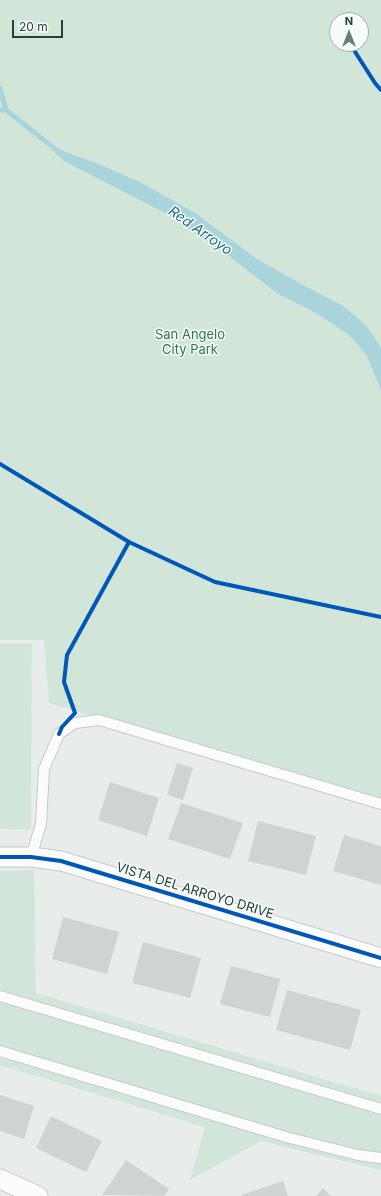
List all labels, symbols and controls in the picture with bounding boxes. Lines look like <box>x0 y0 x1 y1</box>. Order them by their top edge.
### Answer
scale bar <box>14 12 65 38</box>
north arrow <box>329 12 369 52</box>
text: N <box>345 14 353 28</box>
text: 20 m <box>19 19 48 34</box>
water label: Red Arroyo <box>165 203 235 259</box>
park label: San Angelo City Park <box>155 327 225 358</box>
street label: VISTA DEL ARROYO DRIVE <box>114 860 276 922</box>

